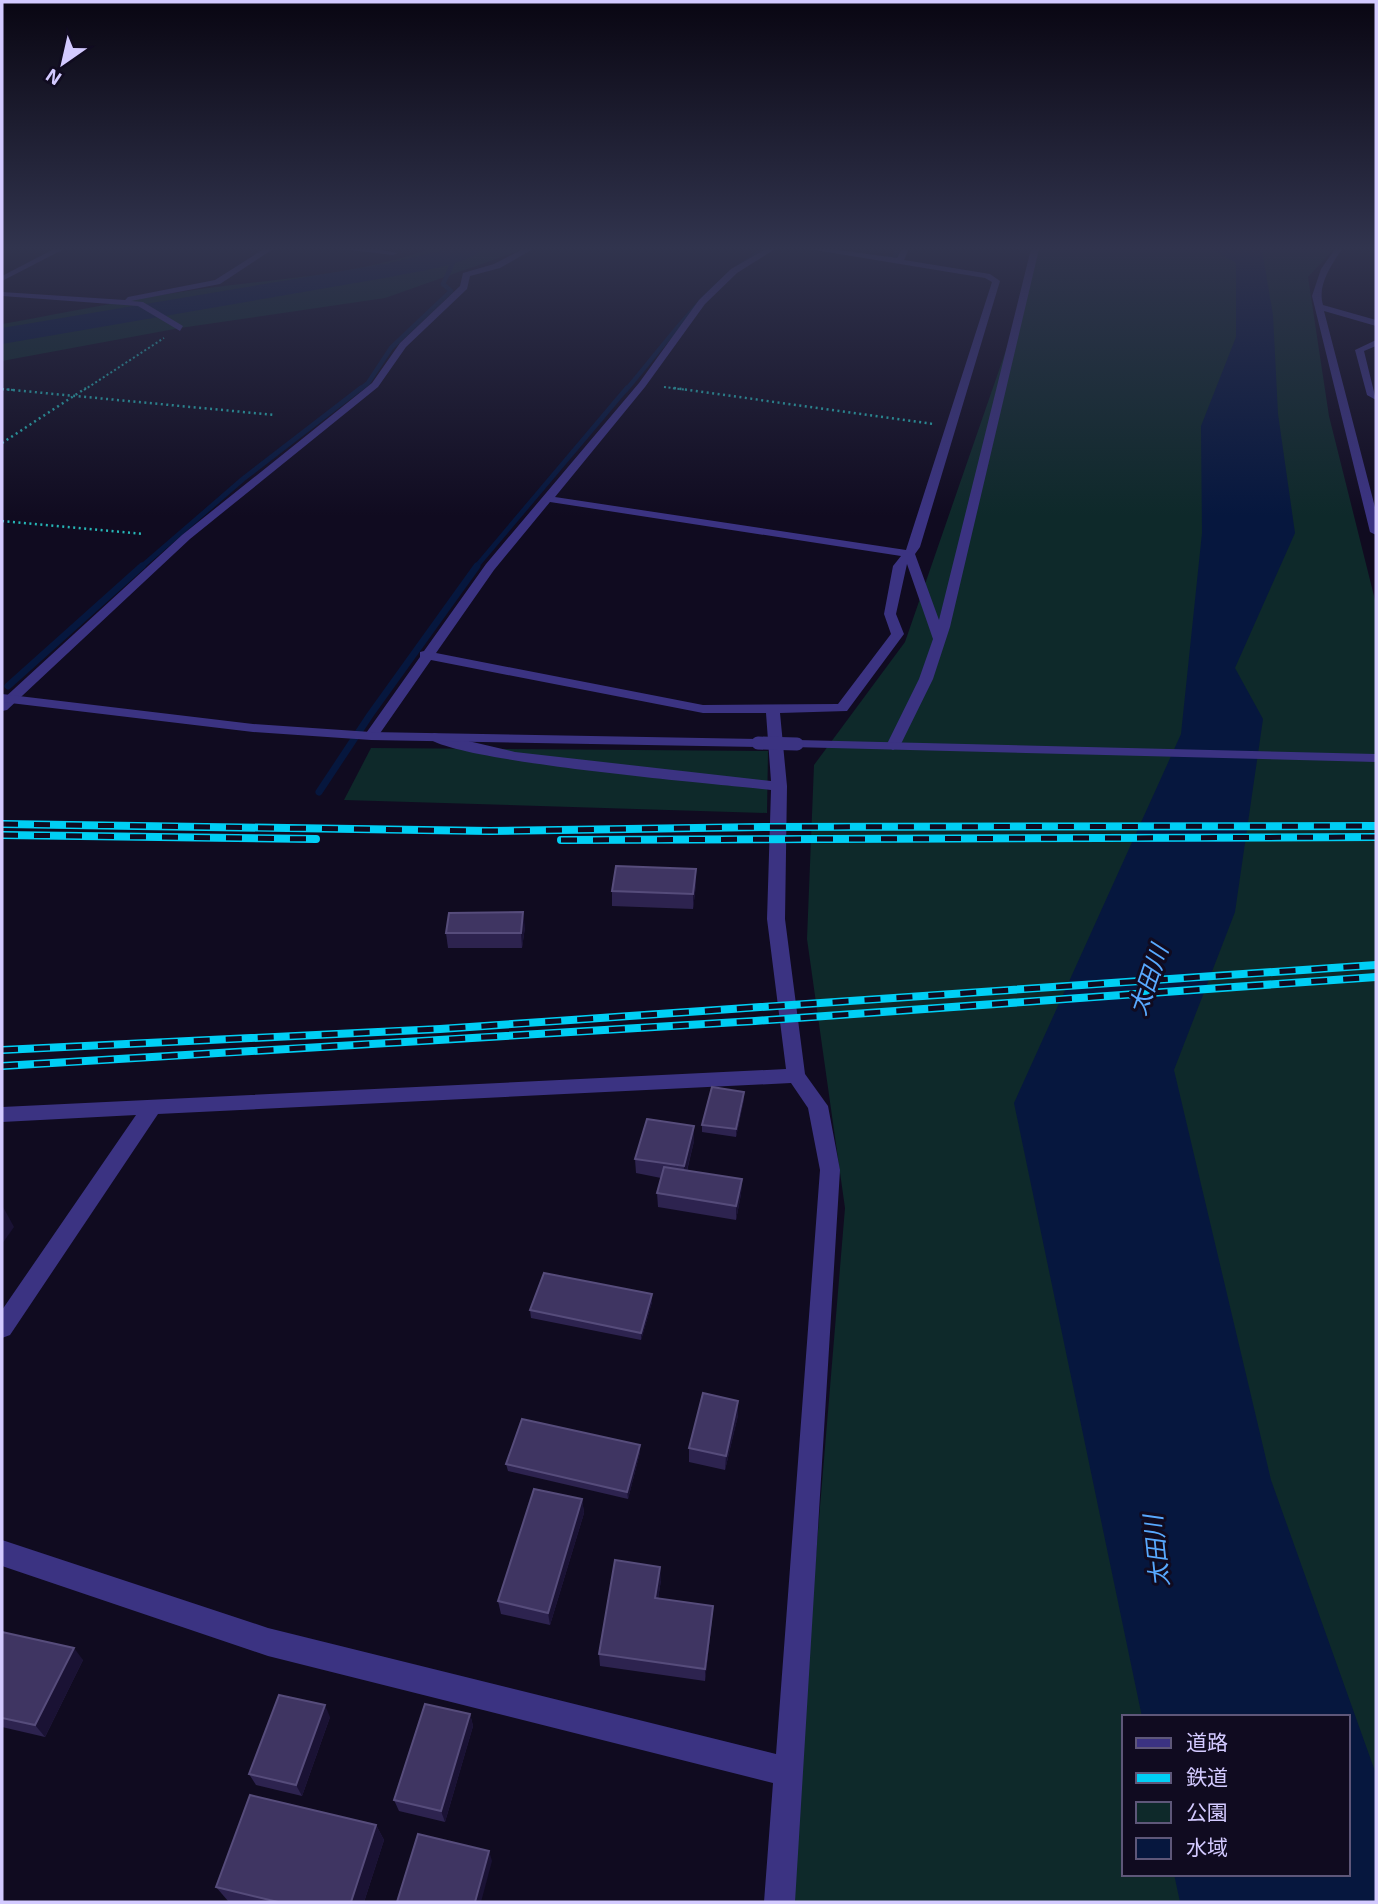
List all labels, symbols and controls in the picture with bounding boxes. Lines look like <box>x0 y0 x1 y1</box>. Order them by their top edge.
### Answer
north arrow <box>28 28 98 98</box>
text: N <box>41 64 65 91</box>
water label: 太田川 <box>1122 938 1174 1018</box>
water label: 太田川 <box>1137 1511 1174 1588</box>
legend <box>1122 1715 1350 1876</box>
text: 道路 <box>1186 1729 1228 1754</box>
text: 鉄道 <box>1186 1764 1228 1789</box>
text: 公園 <box>1186 1799 1228 1824</box>
text: 水域 <box>1186 1834 1228 1859</box>

